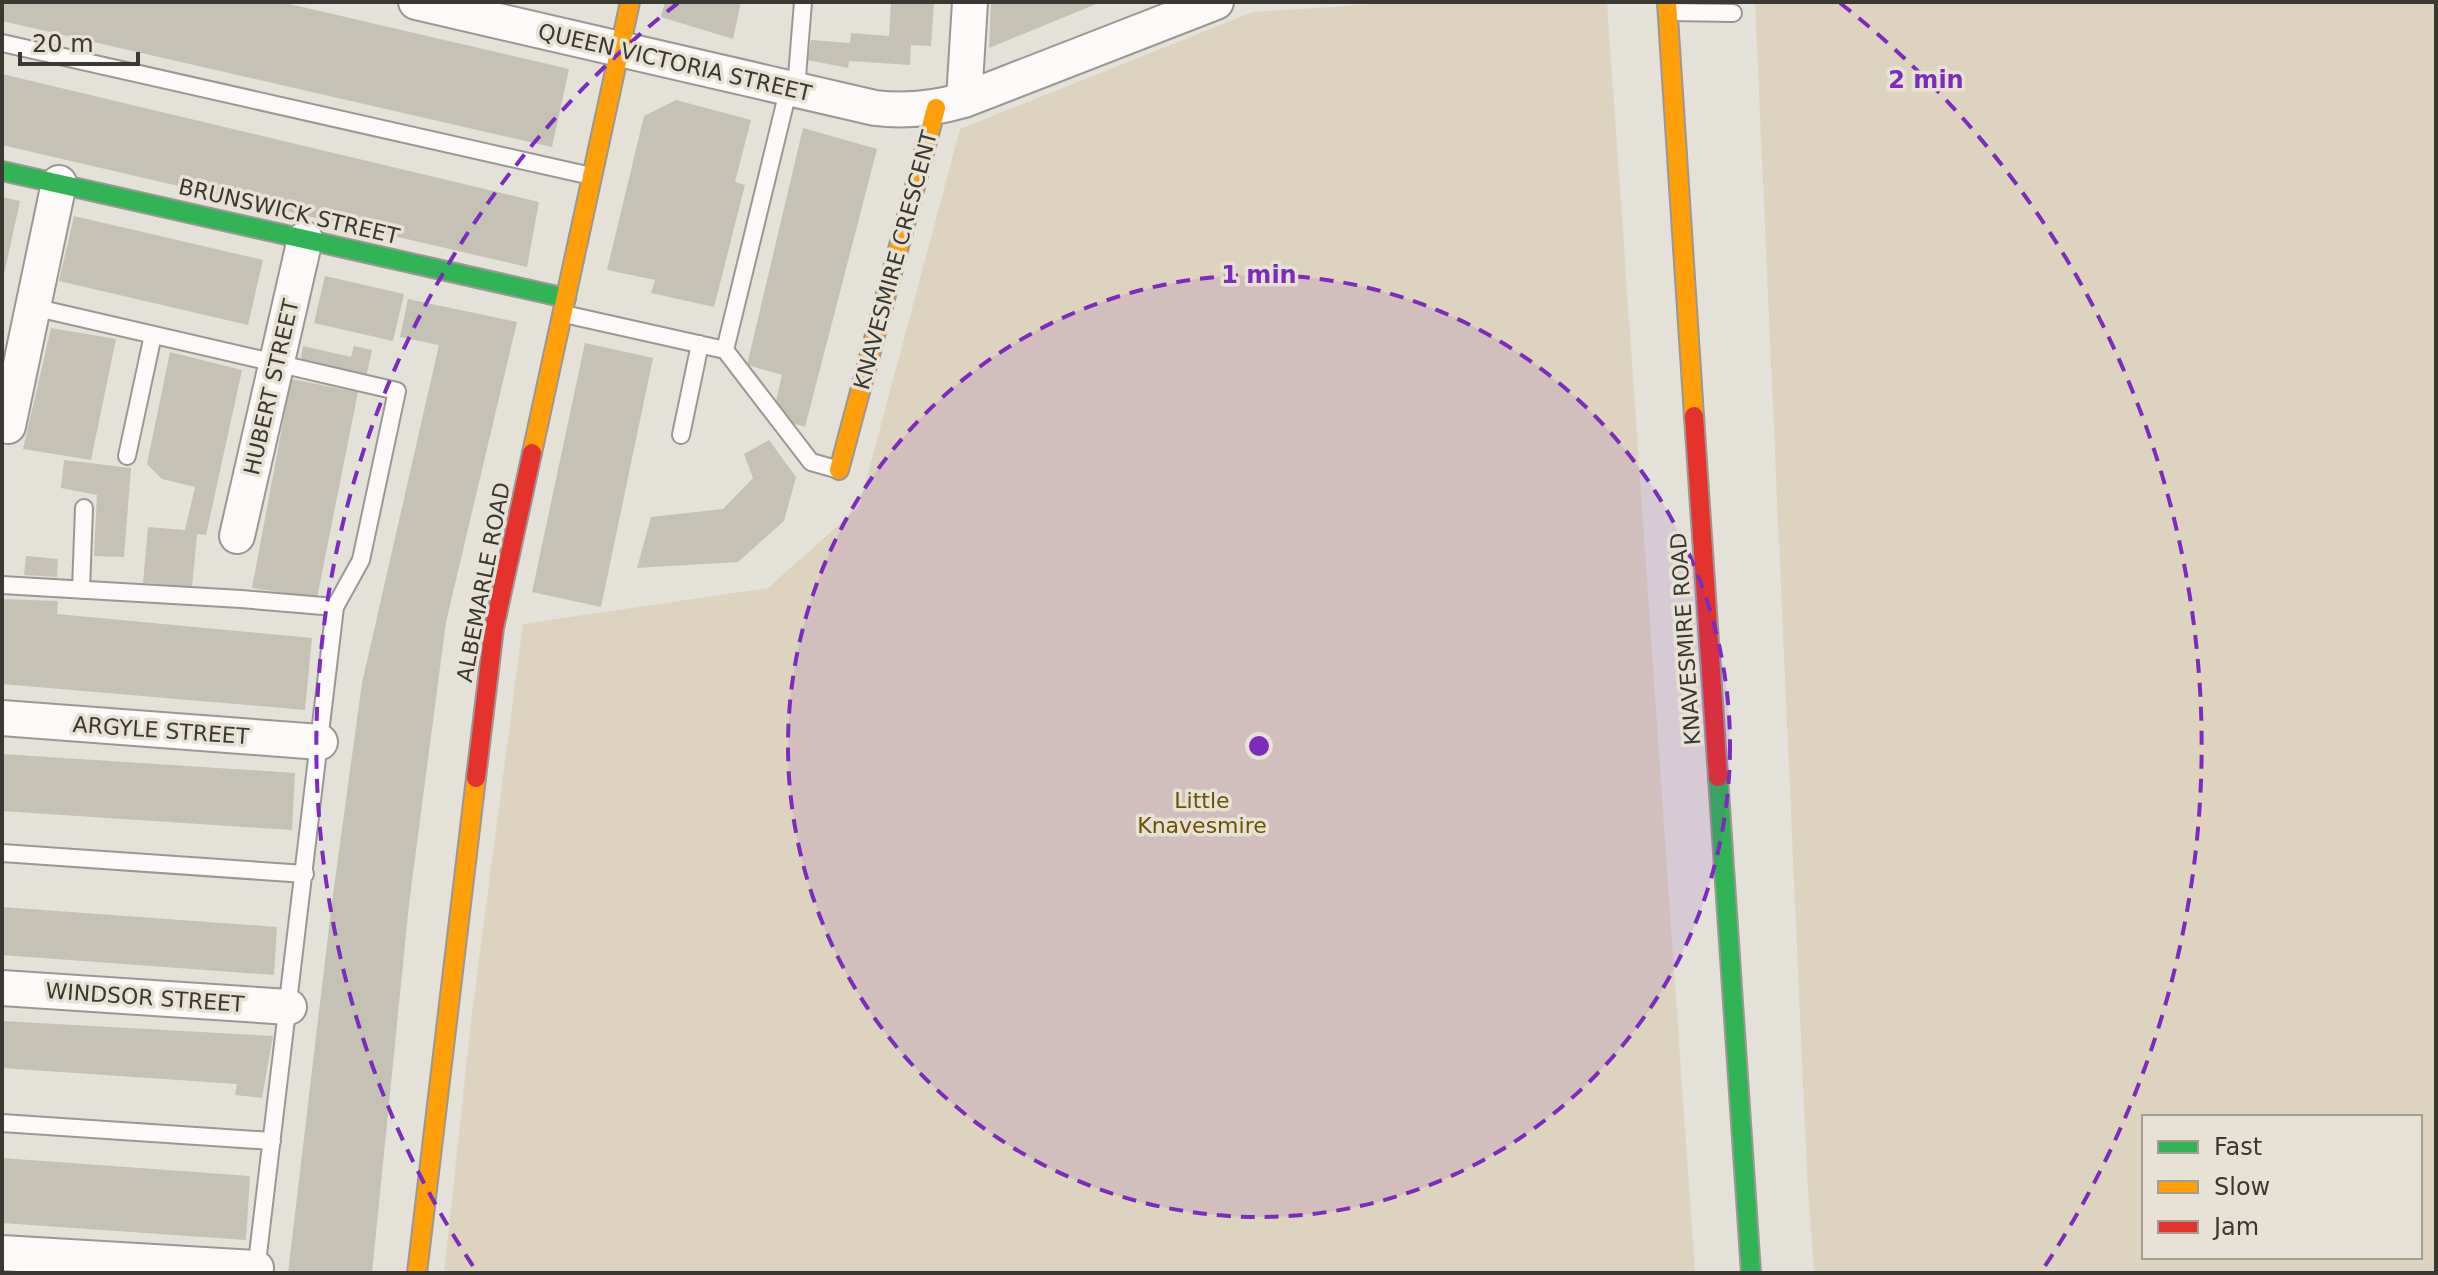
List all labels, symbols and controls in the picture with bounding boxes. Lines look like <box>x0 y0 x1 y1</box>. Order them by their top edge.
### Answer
scale bar <box>20 16 138 66</box>
street label: QUEEN VICTORIA STREET <box>536 19 815 106</box>
text: 20 m <box>32 30 94 58</box>
text: 2 min <box>1888 66 1964 94</box>
street label: KNAVESMIRE CRESCENT <box>849 128 942 392</box>
street label: BRUNSWICK STREET <box>176 174 402 249</box>
text: 1 min <box>1221 261 1297 289</box>
street label: HUBERT STREET <box>239 296 304 477</box>
street label: ALBEMARLE ROAD <box>452 480 515 684</box>
street label: KNAVESMIRE ROAD <box>1666 532 1705 746</box>
street label: ARGYLE STREET <box>72 712 251 749</box>
centre of rings <box>1245 732 1273 760</box>
park label: Little Knavesmire <box>1137 788 1267 838</box>
street label: WINDSOR STREET <box>45 978 246 1017</box>
legend <box>2142 1115 2422 1259</box>
text: Fast <box>2214 1133 2262 1161</box>
text: Slow <box>2214 1173 2270 1201</box>
text: Jam <box>2212 1213 2259 1241</box>

